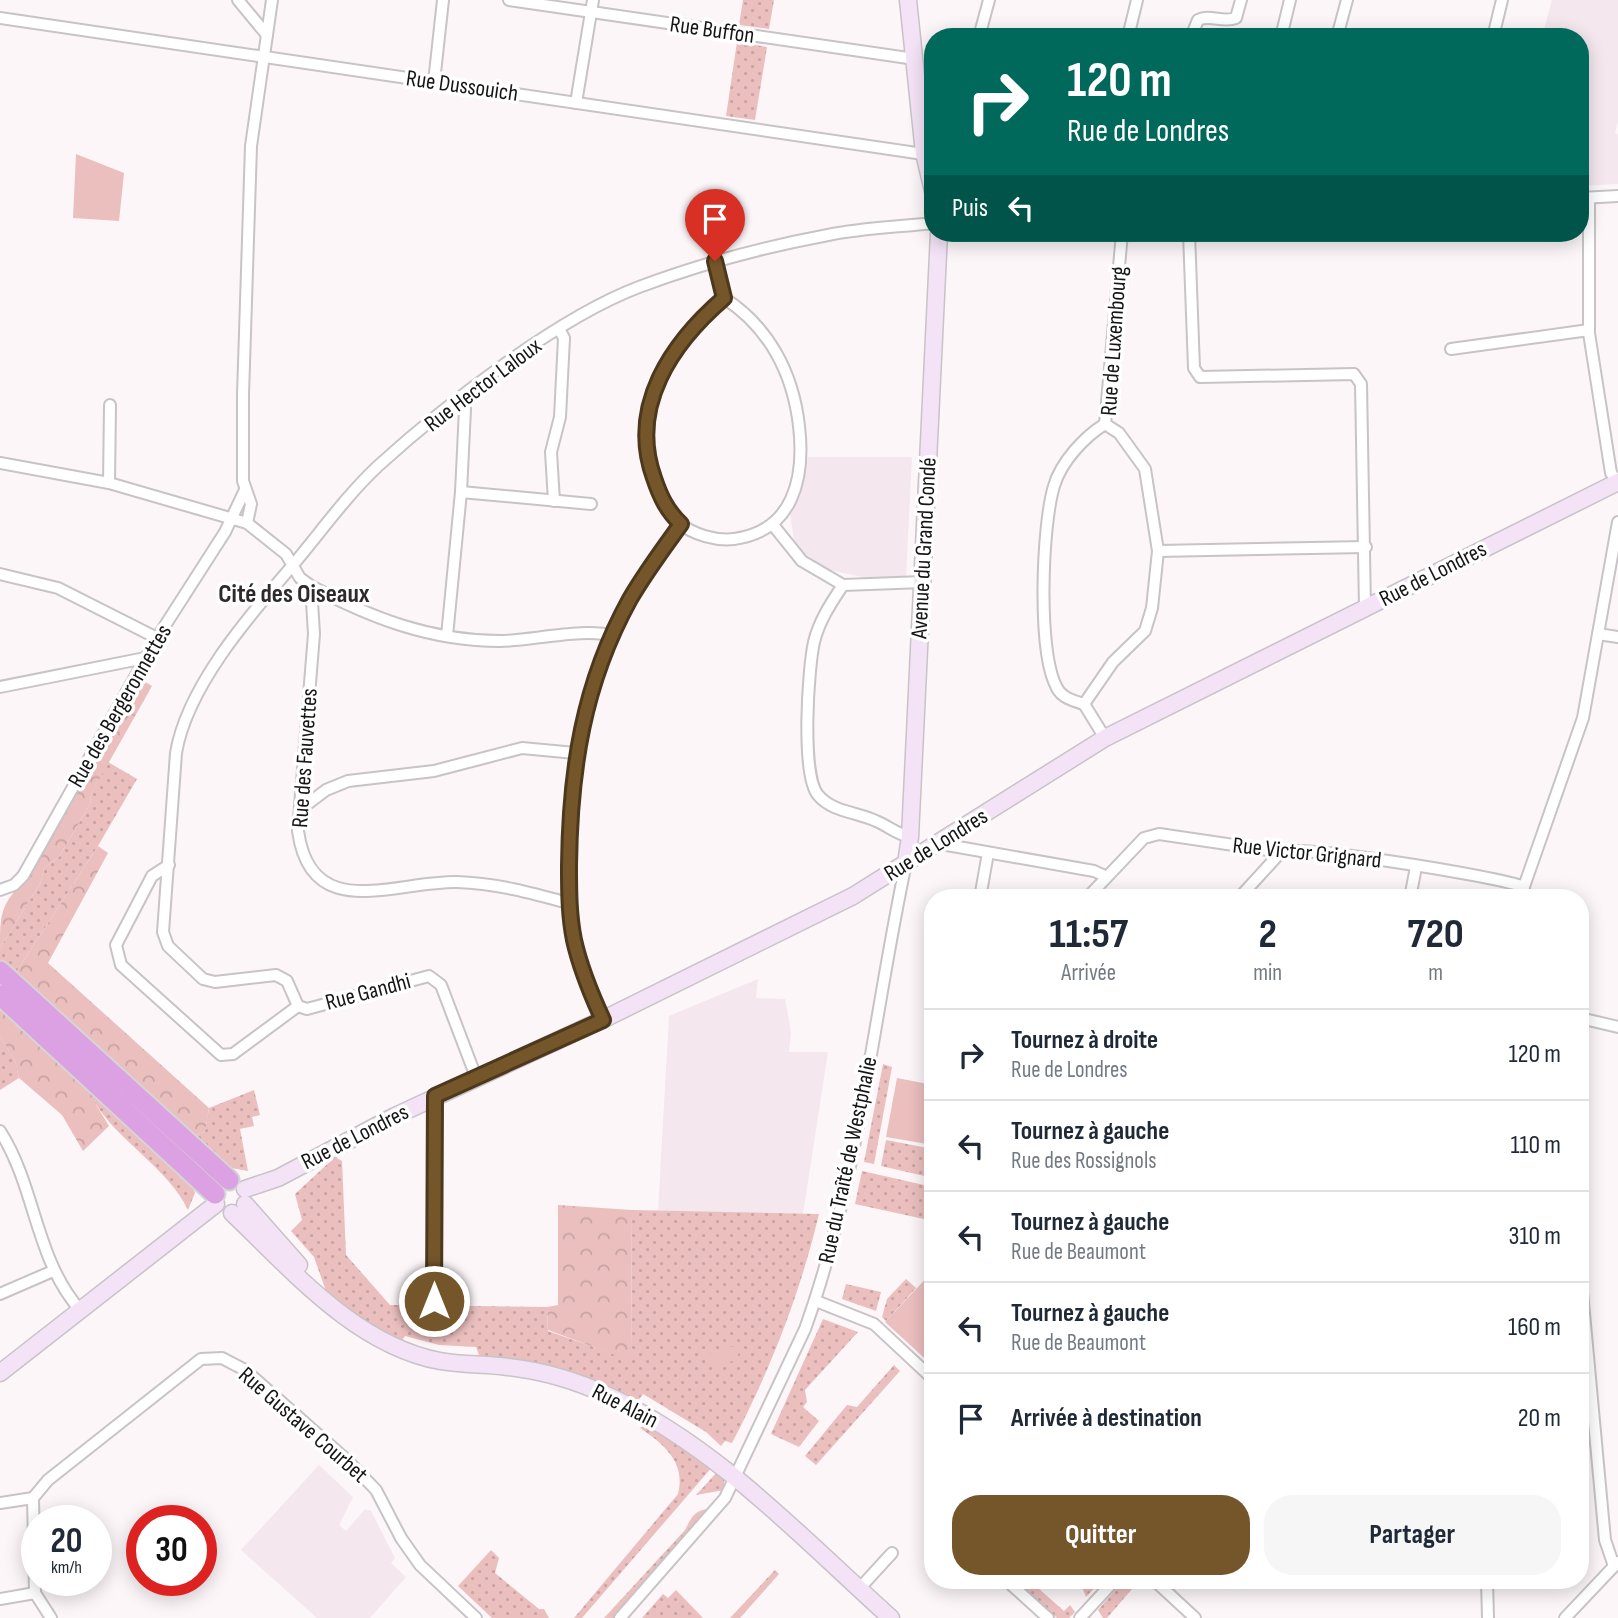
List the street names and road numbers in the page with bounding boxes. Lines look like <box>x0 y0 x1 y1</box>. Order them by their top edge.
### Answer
street label: Rue Buffon <box>668 10 756 50</box>
street label: Rue Dussouich <box>404 64 520 108</box>
street label: Rue de Luxembourg <box>1095 265 1133 417</box>
street label: Rue Hector Laloux <box>419 332 547 438</box>
street label: Avenue du Grand Condé <box>905 457 943 640</box>
street label: Rue de Londres <box>1375 535 1491 613</box>
street label: Rue des Bergeronnettes <box>62 619 178 793</box>
street label: Rue des Fauvettes <box>286 687 324 829</box>
street label: Rue de Londres <box>879 802 993 888</box>
street label: Rue Victor Grignard <box>1231 831 1383 875</box>
street label: Rue Gandhi <box>322 967 414 1017</box>
street label: Rue du Traîté de Westphalie <box>812 1054 884 1266</box>
street label: Rue de Londres <box>297 1098 413 1176</box>
street label: Rue Gustave Courbet <box>233 1361 373 1489</box>
street label: Rue Alain <box>587 1378 663 1434</box>

